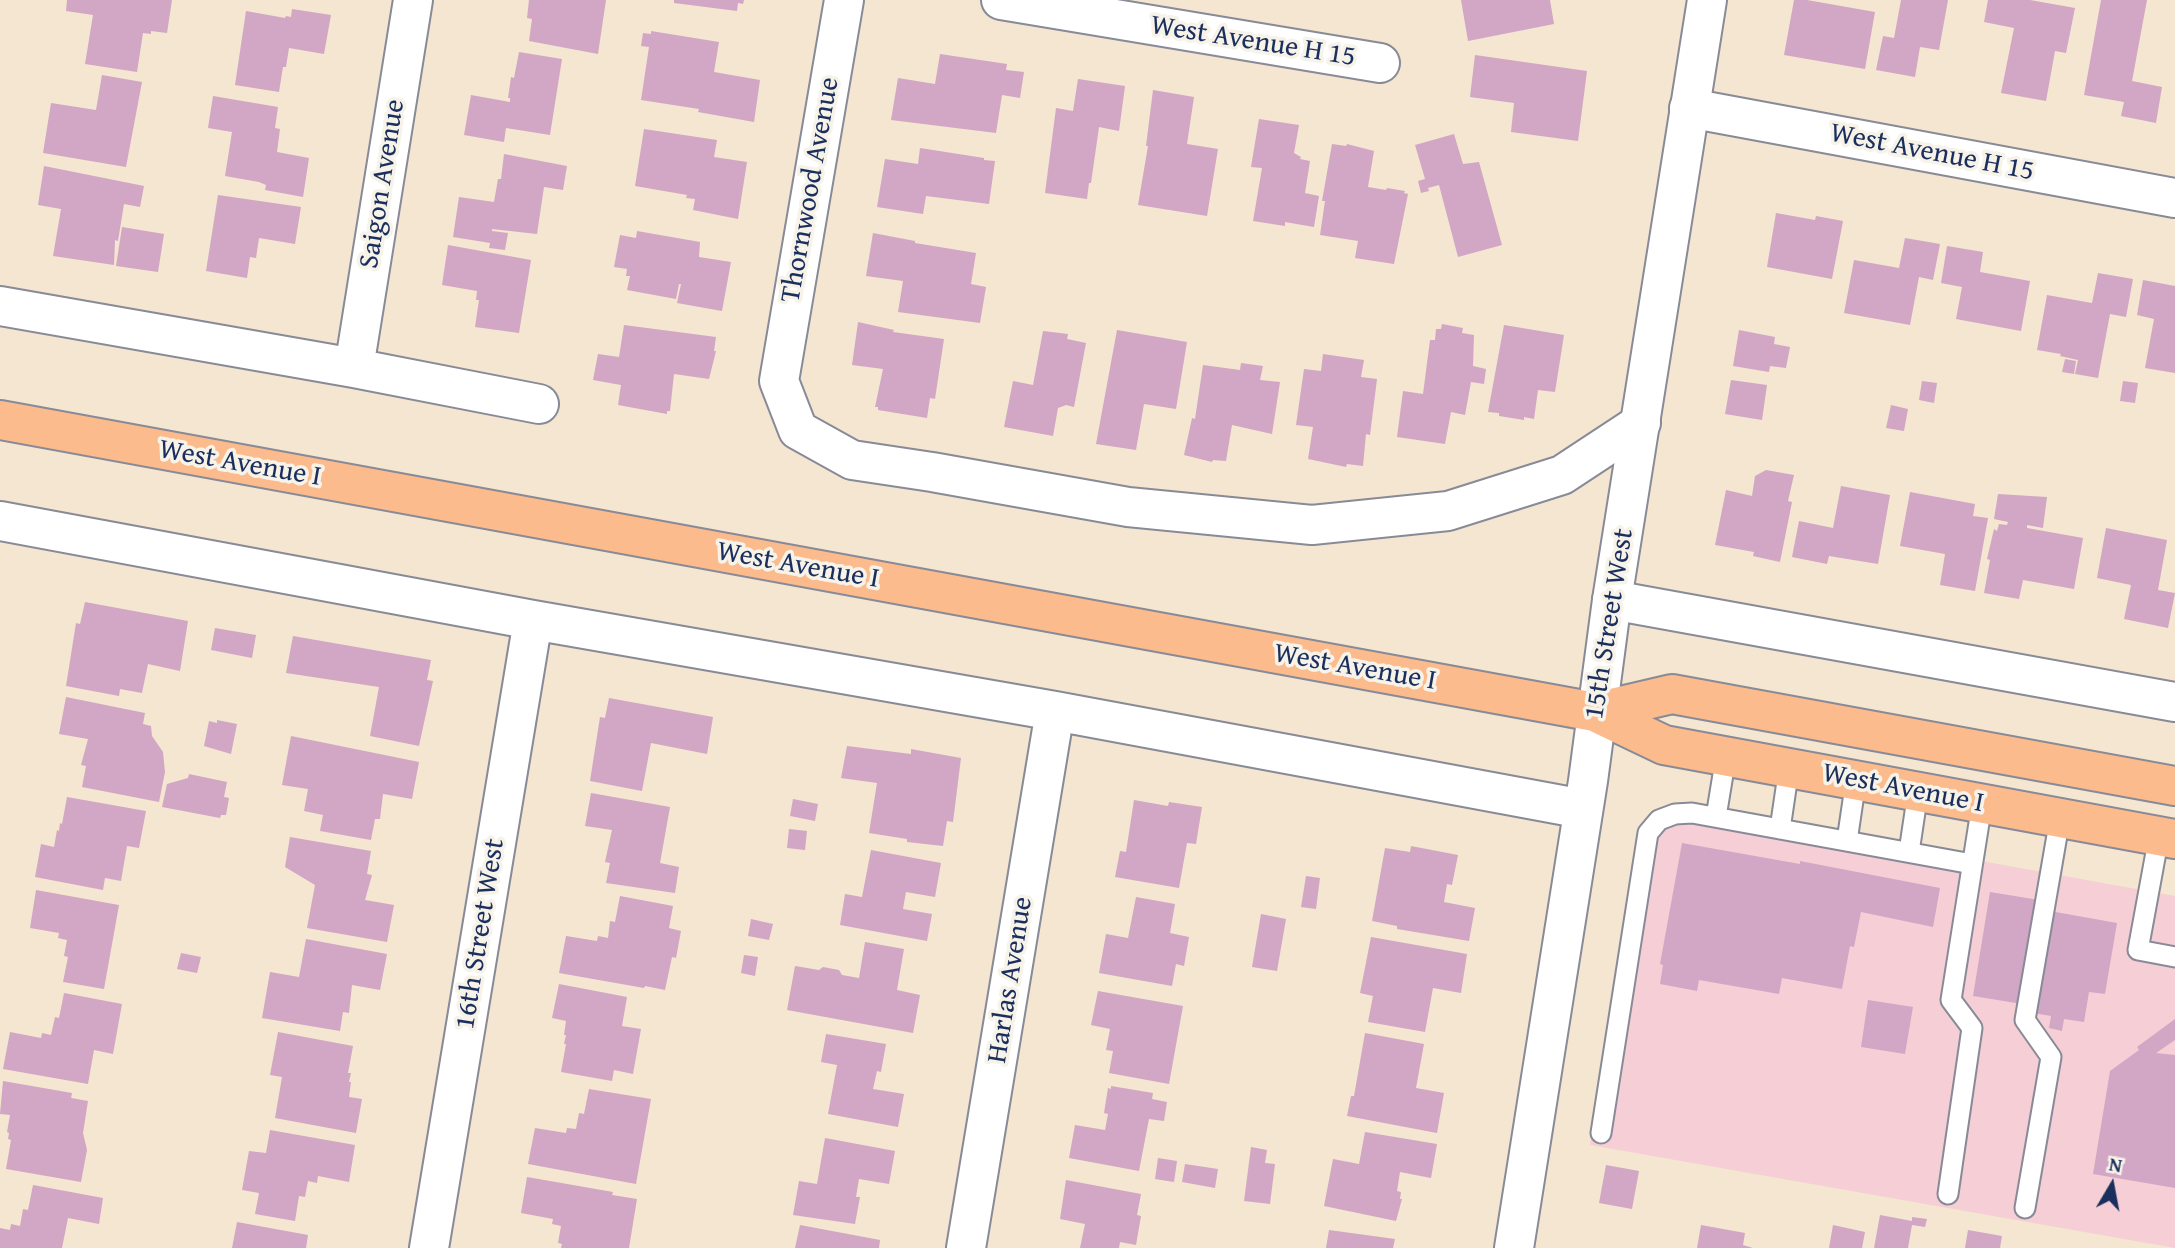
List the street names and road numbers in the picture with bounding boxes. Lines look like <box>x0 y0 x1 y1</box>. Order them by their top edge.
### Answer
street label: West Avenue H 15 <box>1148 9 1358 75</box>
street label: Thornwood Avenue <box>775 75 847 305</box>
street label: Saigon Avenue <box>353 97 413 271</box>
street label: West Avenue H 15 <box>1827 117 2037 189</box>
street label: West Avenue I <box>156 433 324 495</box>
street label: 15th Street West <box>1578 526 1642 722</box>
street label: West Avenue I <box>714 535 882 597</box>
street label: West Avenue I <box>1271 637 1439 699</box>
street label: West Avenue I <box>1819 757 1987 821</box>
street label: 16th Street West <box>449 836 513 1032</box>
street label: Harlas Avenue <box>981 895 1041 1065</box>

